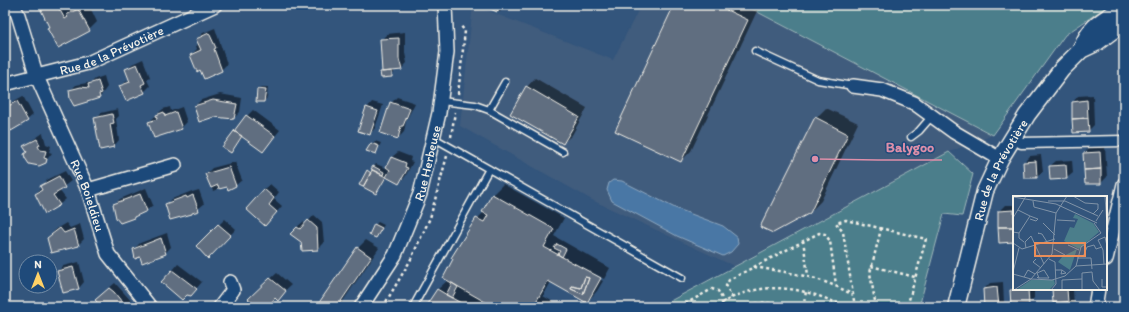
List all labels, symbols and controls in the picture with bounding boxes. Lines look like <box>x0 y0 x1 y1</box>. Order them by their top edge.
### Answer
street label: Rue de la Prévotière <box>58 22 166 77</box>
street label: Rue de la Prévotière <box>970 116 1030 222</box>
street label: Rue Herbeuse <box>411 124 443 203</box>
callout: Balygoo <box>878 134 942 160</box>
text: Balygoo <box>886 139 934 156</box>
street label: Rue Boieldieu <box>68 157 108 233</box>
inset map <box>1013 196 1107 290</box>
north arrow <box>18 254 58 294</box>
text: N <box>34 258 42 271</box>

